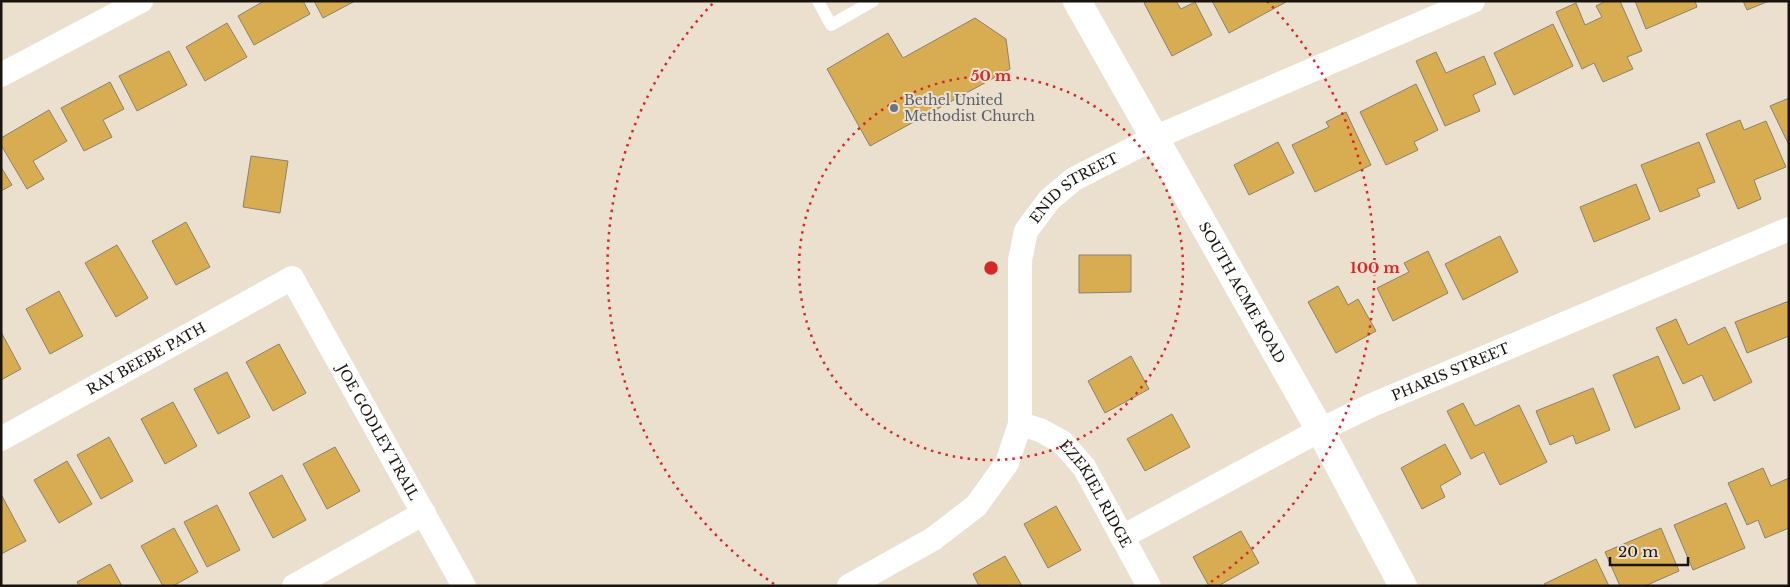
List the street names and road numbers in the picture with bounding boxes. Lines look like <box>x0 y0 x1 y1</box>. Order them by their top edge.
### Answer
street label: ENID STREET <box>1026 149 1121 227</box>
street label: SOUTH ACME ROAD <box>1195 218 1289 366</box>
street label: RAY BEEBE PATH <box>84 318 209 399</box>
street label: PHARIS STREET <box>1389 339 1512 405</box>
street label: JOE GODLEY TRAIL <box>332 359 423 503</box>
street label: EZEKIEL RIDGE <box>1055 436 1135 551</box>

